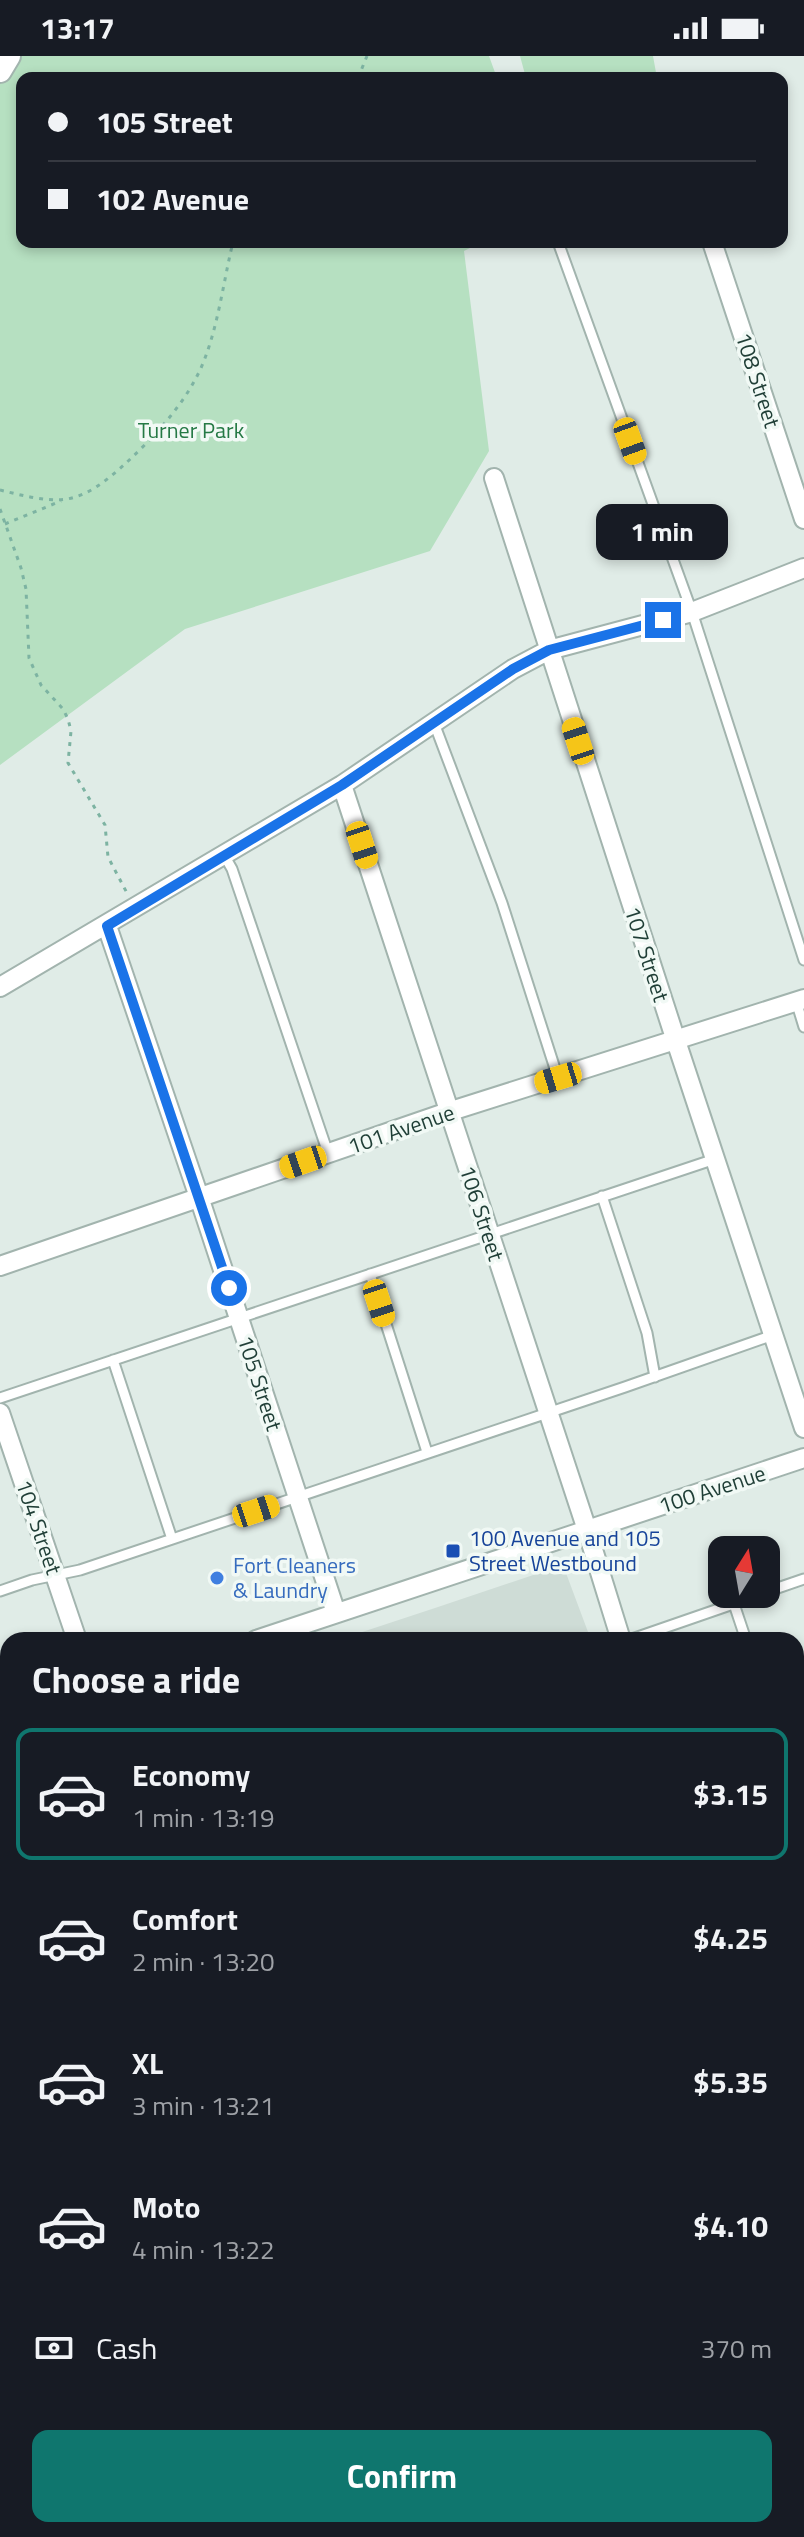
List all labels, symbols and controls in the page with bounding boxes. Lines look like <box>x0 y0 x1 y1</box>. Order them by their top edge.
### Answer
text: 13:17 <box>40 5 115 51</box>
text: 105 Street <box>96 99 233 145</box>
text: 102 Avenue <box>96 176 249 222</box>
street label: 108 Street <box>727 328 789 432</box>
park label: Turner Park <box>138 413 245 447</box>
car <box>611 414 649 468</box>
callout: 1 min <box>597 504 729 560</box>
text: 1 min <box>630 512 694 551</box>
route end <box>645 602 681 638</box>
car <box>559 714 597 768</box>
car <box>343 818 381 872</box>
street label: 107 Street <box>616 902 678 1006</box>
car <box>532 1060 584 1096</box>
street label: 101 Avenue <box>343 1095 459 1163</box>
car <box>276 1143 330 1181</box>
street label: 106 Street <box>451 1161 513 1265</box>
route start <box>211 1270 247 1306</box>
car <box>360 1276 398 1330</box>
street label: 105 Street <box>229 1331 291 1435</box>
street label: 100 Avenue <box>654 1456 770 1522</box>
street label: 104 Street <box>7 1475 71 1579</box>
car <box>229 1492 283 1530</box>
place label: 100 Avenue and 105 Street Westbound <box>469 1521 661 1580</box>
north arrow <box>708 1536 780 1608</box>
map controls <box>708 1536 780 1608</box>
marker: 100 Avenue and 105 Street Westbound <box>444 1542 462 1560</box>
place label: Fort Cleaners & Laundry <box>233 1548 356 1607</box>
marker: Fort Cleaners & Laundry <box>208 1569 226 1587</box>
text: Choose a ride <box>32 1652 240 1707</box>
text: Economy <box>132 1752 250 1798</box>
icon: car <box>36 1758 108 1830</box>
text: $3.15 <box>693 1771 768 1817</box>
text: 1 min · 13:19 <box>132 1798 275 1837</box>
text: Comfort <box>132 1896 238 1942</box>
icon: car <box>36 1902 108 1974</box>
text: $4.25 <box>693 1915 768 1961</box>
text: 2 min · 13:20 <box>132 1942 275 1981</box>
text: XL <box>132 2040 163 2086</box>
icon: car <box>36 2046 108 2118</box>
text: $5.35 <box>693 2059 768 2105</box>
text: 3 min · 13:21 <box>132 2086 275 2125</box>
text: Moto <box>132 2184 200 2230</box>
icon: car <box>36 2190 108 2262</box>
text: $4.10 <box>693 2203 768 2249</box>
text: 4 min · 13:22 <box>132 2230 275 2269</box>
text: Cash <box>96 2325 157 2371</box>
icon: cash <box>32 2326 76 2370</box>
text: 370 m <box>701 2329 772 2368</box>
button: Confirm <box>32 2430 772 2522</box>

